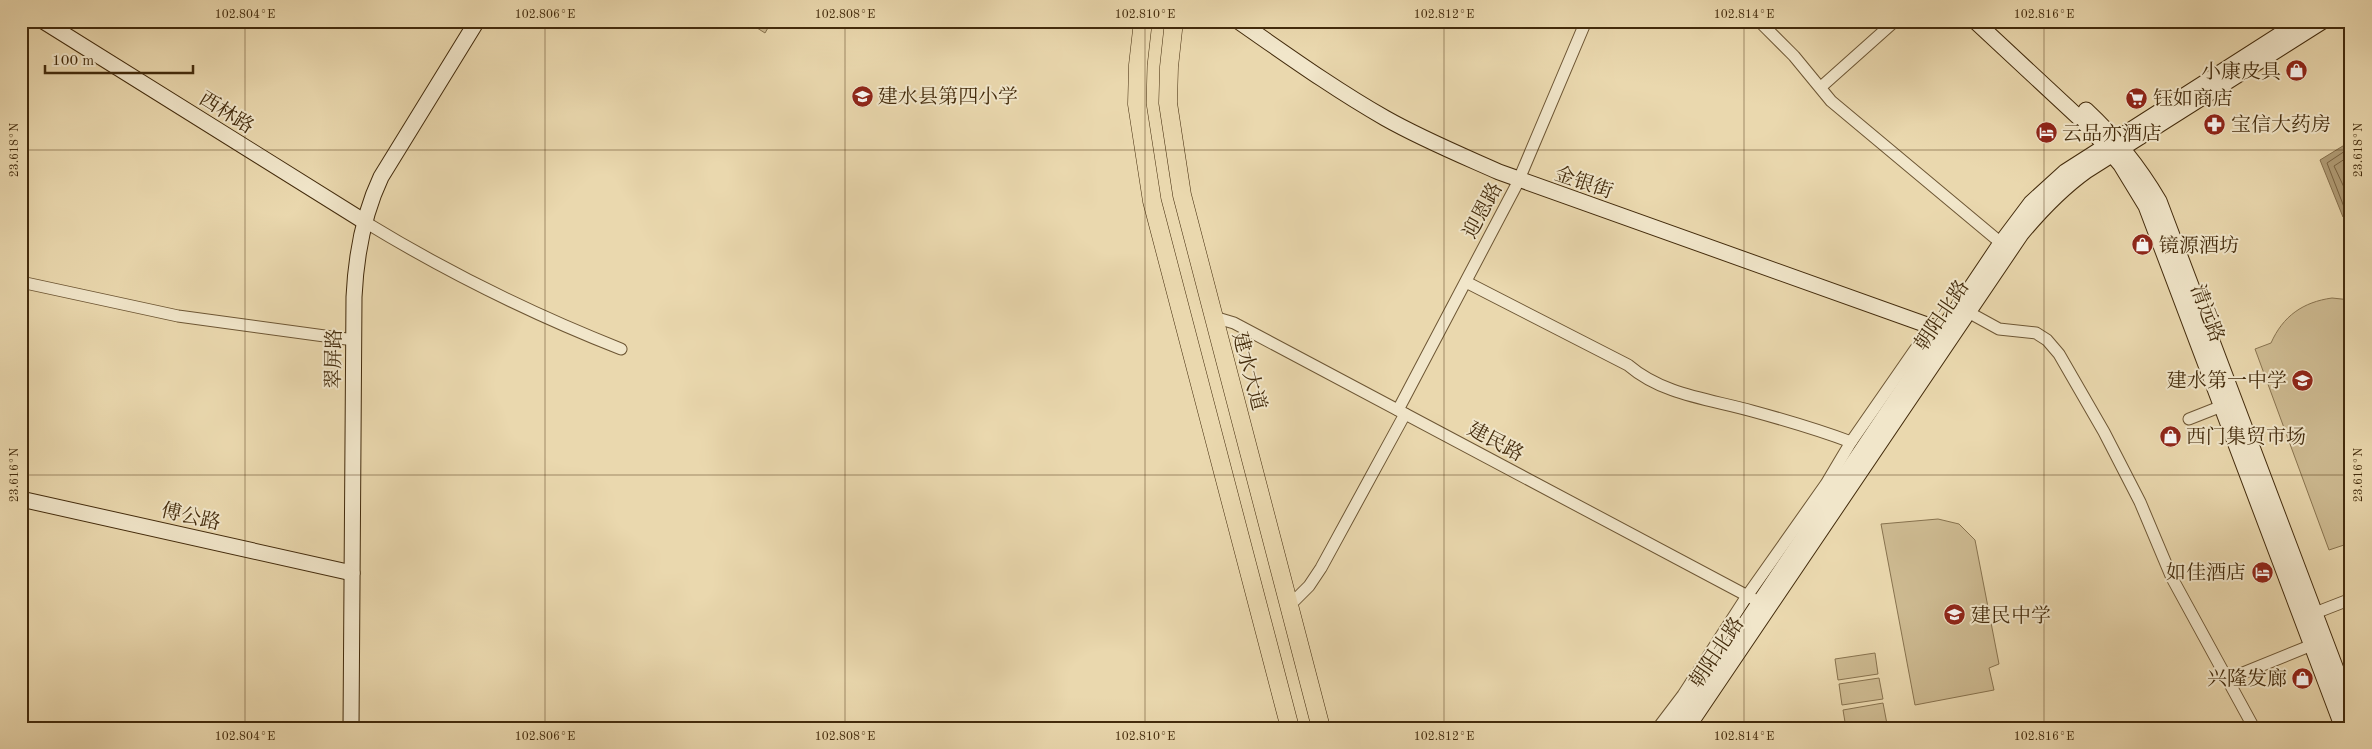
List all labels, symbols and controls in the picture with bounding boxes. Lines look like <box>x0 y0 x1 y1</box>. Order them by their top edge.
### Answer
text: 102.804°E <box>215 9 275 21</box>
text: 102.806°E <box>515 9 575 21</box>
text: 102.808°E <box>815 9 875 21</box>
text: 102.810°E <box>1115 9 1175 21</box>
text: 102.812°E <box>1414 9 1474 21</box>
text: 102.814°E <box>1714 9 1774 21</box>
text: 102.816°E <box>2014 9 2074 21</box>
scale bar <box>45 42 192 74</box>
text: 100 m <box>52 54 94 69</box>
shop icon: 小康皮具 <box>2285 59 2309 83</box>
place label: 小康皮具 <box>2201 60 2281 83</box>
school or university icon: 建水县第四小学 <box>850 84 874 108</box>
place label: 建水县第四小学 <box>878 86 1018 108</box>
supermarket icon: 钰如商店 <box>2125 86 2149 110</box>
place label: 钰如商店 <box>2153 87 2233 110</box>
street label: 西林路 <box>195 88 258 138</box>
pharmacy icon: 宝信大药房 <box>2203 112 2227 136</box>
place label: 宝信大药房 <box>2231 114 2331 136</box>
hotel icon: 云品亦酒店 <box>2034 121 2058 145</box>
text: 23.618°N <box>9 123 21 177</box>
place label: 云品亦酒店 <box>2062 123 2162 145</box>
text: 23.618°N <box>2353 123 2365 177</box>
street label: 金银街 <box>1552 163 1616 203</box>
street label: 迎恩路 <box>1459 179 1507 242</box>
shop icon: 镜源酒坊 <box>2131 233 2155 257</box>
place label: 镜源酒坊 <box>2159 235 2239 257</box>
street label: 朝阳北路 <box>1910 276 1973 355</box>
street label: 清远路 <box>2186 281 2228 345</box>
street label: 翠屏路 <box>322 329 346 389</box>
street label: 建水大道 <box>1228 330 1270 413</box>
school or university icon: 建水第一中学 <box>2291 368 2315 392</box>
place label: 建水第一中学 <box>2167 370 2287 392</box>
street label: 建民路 <box>1464 418 1527 466</box>
shop icon: 西门集贸市场 <box>2158 424 2182 448</box>
place label: 西门集贸市场 <box>2186 426 2306 448</box>
text: 23.616°N <box>9 448 21 502</box>
text: 23.616°N <box>2353 448 2365 502</box>
street label: 傅公路 <box>159 499 223 534</box>
hotel icon: 如佳酒店 <box>2250 560 2274 584</box>
place label: 如佳酒店 <box>2166 562 2246 584</box>
school or university icon: 建民中学 <box>1943 603 1967 627</box>
place label: 建民中学 <box>1971 605 2051 627</box>
street label: 朝阳北路 <box>1685 613 1748 692</box>
shop icon: 兴隆发廊 <box>2291 666 2315 690</box>
place label: 兴隆发廊 <box>2207 668 2287 690</box>
text: 102.804°E <box>215 731 275 743</box>
text: 102.806°E <box>515 731 575 743</box>
text: 102.808°E <box>815 731 875 743</box>
text: 102.810°E <box>1115 731 1175 743</box>
text: 102.812°E <box>1414 731 1474 743</box>
text: 102.814°E <box>1714 731 1774 743</box>
text: 102.816°E <box>2014 731 2074 743</box>

